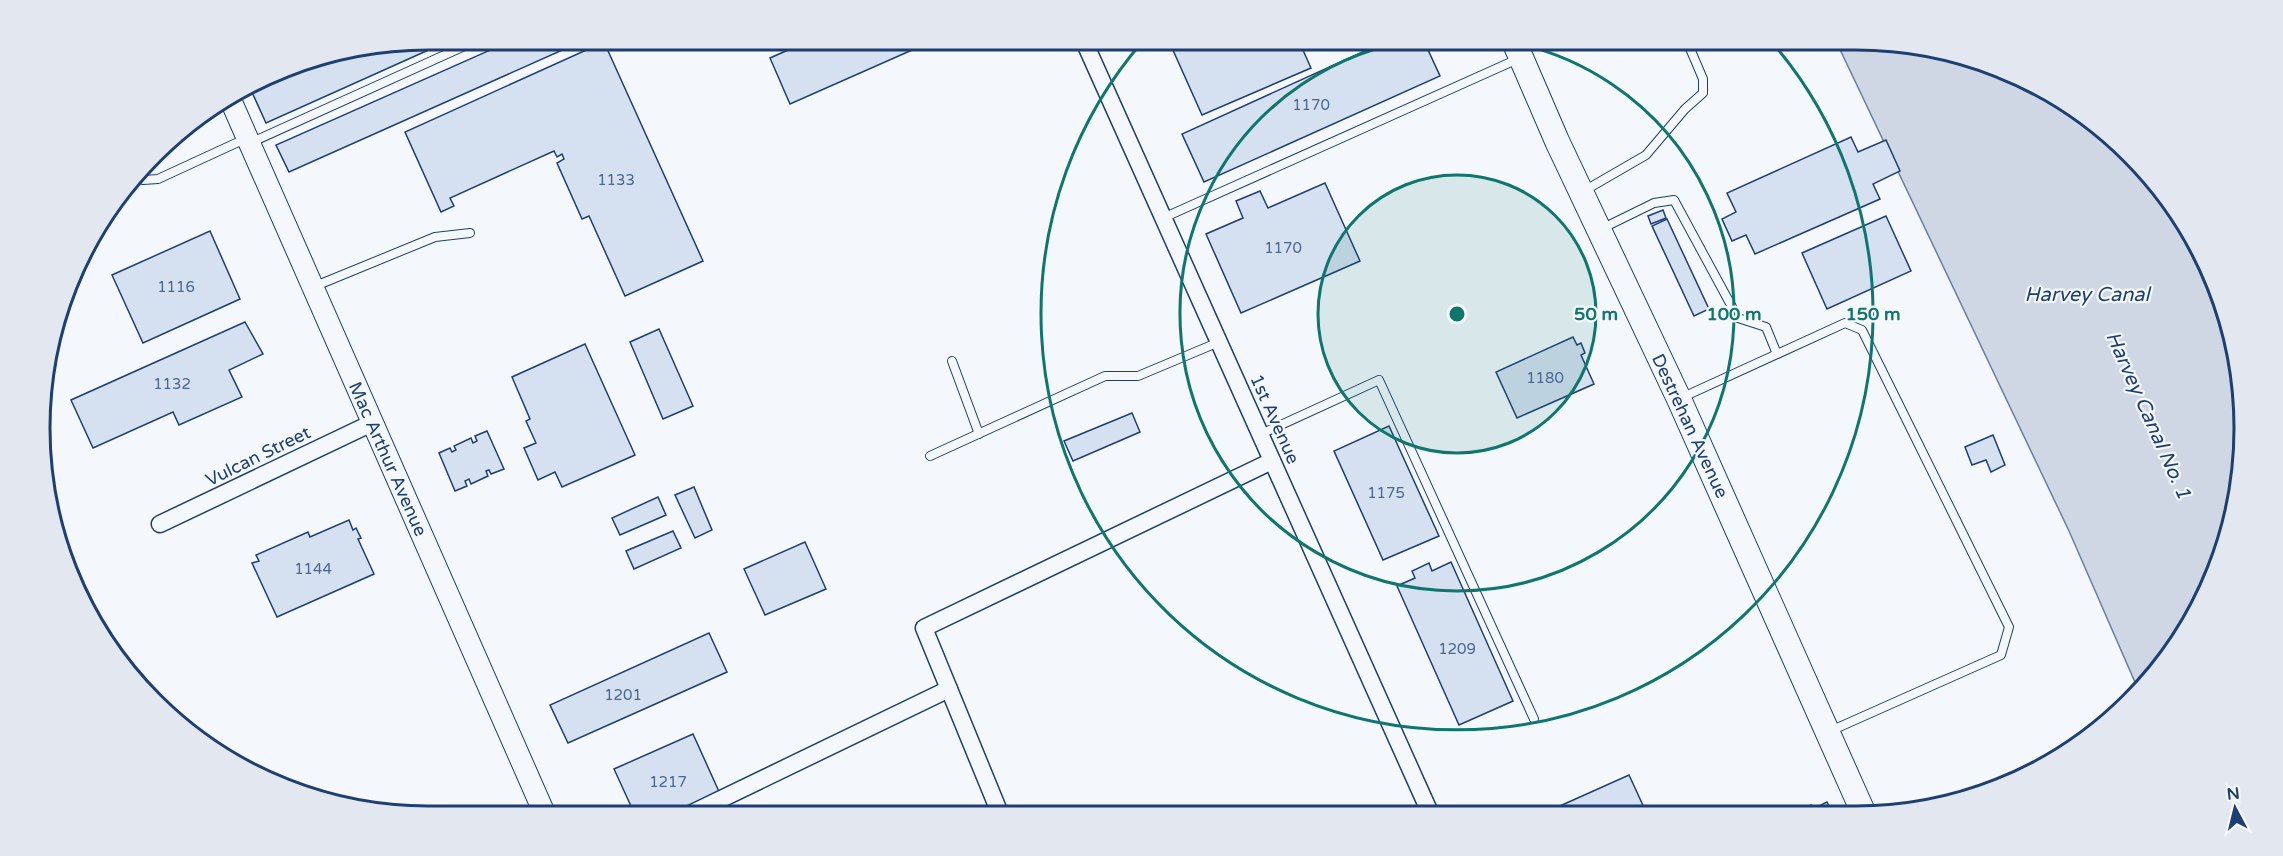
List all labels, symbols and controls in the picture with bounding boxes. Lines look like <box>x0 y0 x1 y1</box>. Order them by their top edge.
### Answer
house number: 1170 <box>1292 96 1330 114</box>
house number: 1133 <box>597 171 635 189</box>
house number: 1170 <box>1264 239 1302 257</box>
house number: 1116 <box>157 278 195 296</box>
water label: Harvey Canal <box>2024 283 2152 307</box>
text: 50 m <box>1574 303 1618 325</box>
text: 100 m <box>1706 303 1762 325</box>
text: 150 m <box>1845 303 1901 325</box>
centre of rings <box>1447 304 1467 324</box>
water label: Harvey Canal No. 1 <box>2100 328 2196 503</box>
street label: Destrehan Avenue <box>1647 350 1733 502</box>
house number: 1180 <box>1526 369 1564 387</box>
street label: 1st Avenue <box>1245 371 1305 467</box>
house number: 1132 <box>153 375 191 393</box>
street label: Mac Arthur Avenue <box>344 378 432 540</box>
street label: Vulcan Street <box>202 421 314 491</box>
house number: 1175 <box>1367 484 1405 502</box>
house number: 1144 <box>294 560 332 578</box>
house number: 1209 <box>1438 640 1476 658</box>
house number: 1201 <box>604 686 642 704</box>
house number: 1217 <box>649 773 687 791</box>
north arrow <box>2205 778 2265 838</box>
text: N <box>2226 783 2241 805</box>

